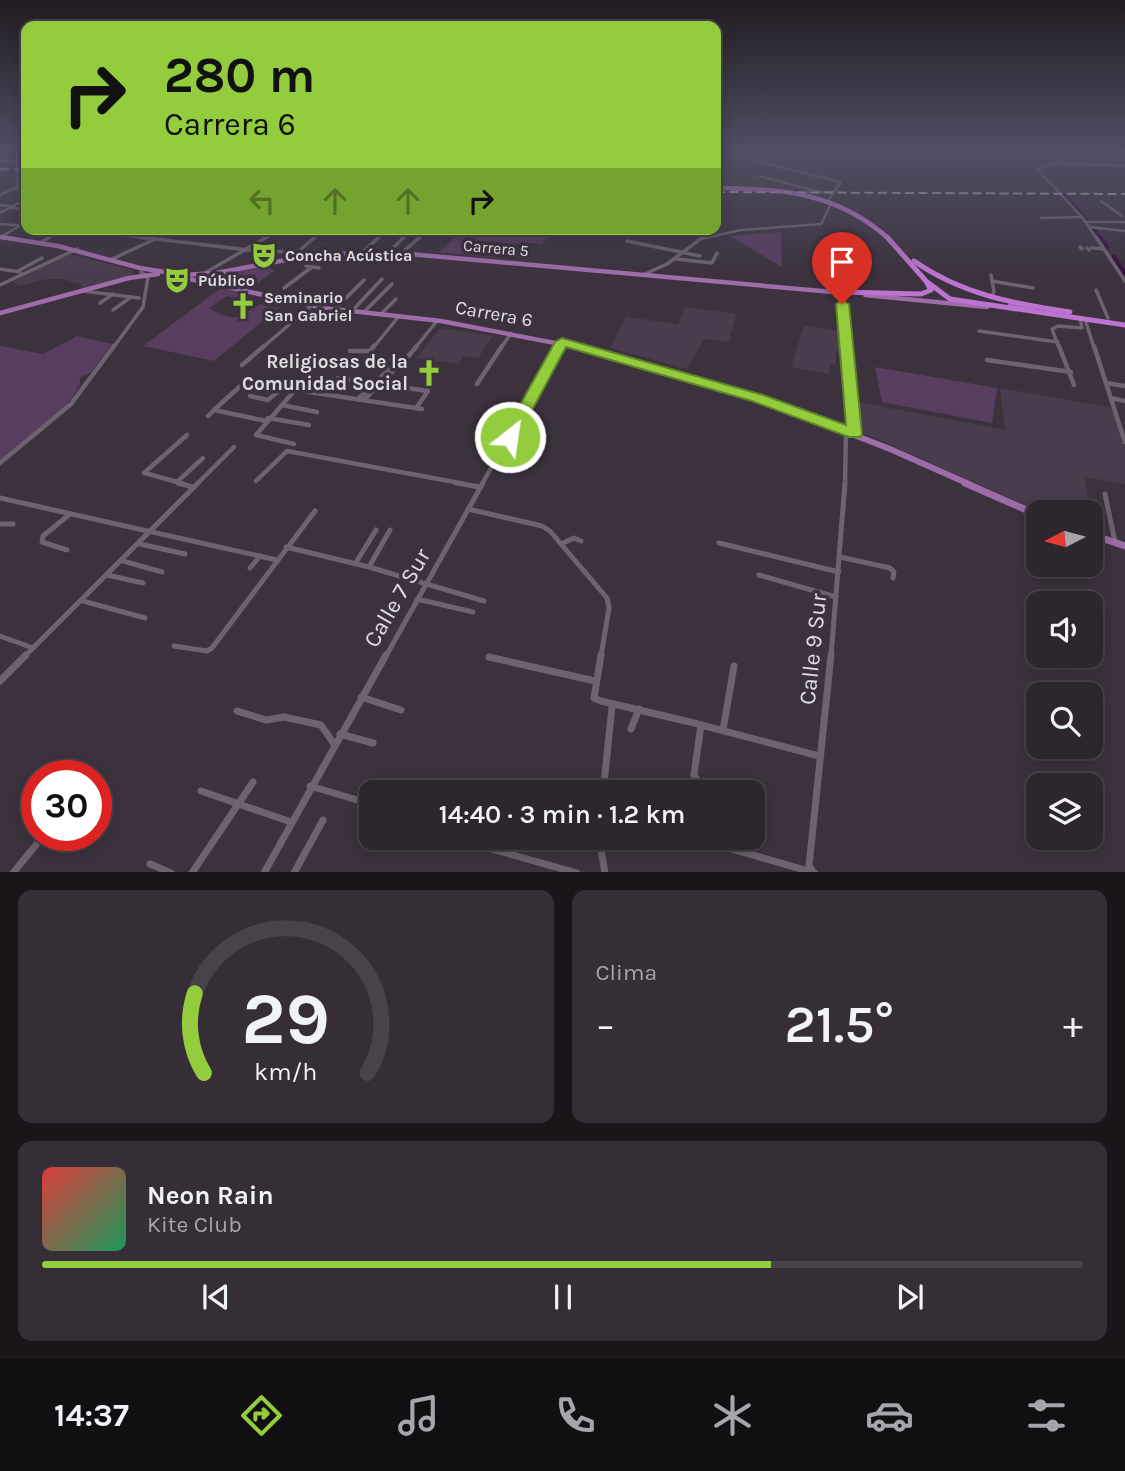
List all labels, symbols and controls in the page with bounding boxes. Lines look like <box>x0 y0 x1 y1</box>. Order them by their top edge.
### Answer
text: 280 m <box>164 47 315 104</box>
icon: right <box>49 49 140 140</box>
text: Carrera 6 <box>164 106 296 143</box>
icon: left <box>243 182 281 220</box>
icon: ahead <box>316 182 354 220</box>
icon: ahead <box>389 182 427 220</box>
icon: right <box>462 182 500 220</box>
pin <box>812 232 872 304</box>
street label: Carrera 5 <box>462 236 530 260</box>
theatre icon: Concha Acústica <box>249 240 279 270</box>
icon: arrive <box>823 243 861 281</box>
place label: Concha Acústica <box>285 246 412 265</box>
theatre icon: Público <box>162 265 192 295</box>
place label: Público <box>198 271 255 290</box>
place label: Seminario San Gabriel <box>264 288 352 325</box>
church icon: Seminario San Gabriel <box>228 291 258 321</box>
street label: Carrera 6 <box>454 296 534 332</box>
place label: Religiosas de la Comunidad Social <box>242 351 408 395</box>
church icon: Religiosas de la Comunidad Social <box>414 358 444 388</box>
position arrow <box>473 400 547 474</box>
north arrow <box>1026 500 1102 578</box>
map controls <box>1026 500 1103 850</box>
street label: Calle 7 Sur <box>358 543 436 652</box>
street label: Calle 9 Sur <box>794 591 832 706</box>
button: sound <box>1026 591 1103 668</box>
button: search <box>1026 682 1103 759</box>
speed limit sign: 30 <box>21 760 112 851</box>
button: layers <box>1026 773 1103 850</box>
text: 14:40 · 3 min · 1.2 km <box>439 799 685 830</box>
text: Clima <box>596 959 657 986</box>
text: 29 <box>242 976 330 1061</box>
text: 21.5° <box>785 994 894 1055</box>
text: − <box>596 1003 615 1048</box>
text: + <box>1063 1003 1083 1048</box>
text: km/h <box>254 1056 317 1085</box>
text: Neon Rain <box>147 1180 274 1211</box>
text: Kite Club <box>147 1211 242 1238</box>
icon: previous <box>197 1278 235 1316</box>
icon: pause <box>544 1278 582 1316</box>
icon: next <box>891 1278 929 1316</box>
icon: directions <box>237 1391 286 1440</box>
icon: music <box>394 1391 443 1440</box>
icon: phone <box>551 1391 600 1440</box>
icon: climate <box>708 1391 757 1440</box>
icon: car <box>865 1391 914 1440</box>
icon: filters <box>1022 1391 1071 1440</box>
text: 14:37 <box>54 1397 129 1434</box>

